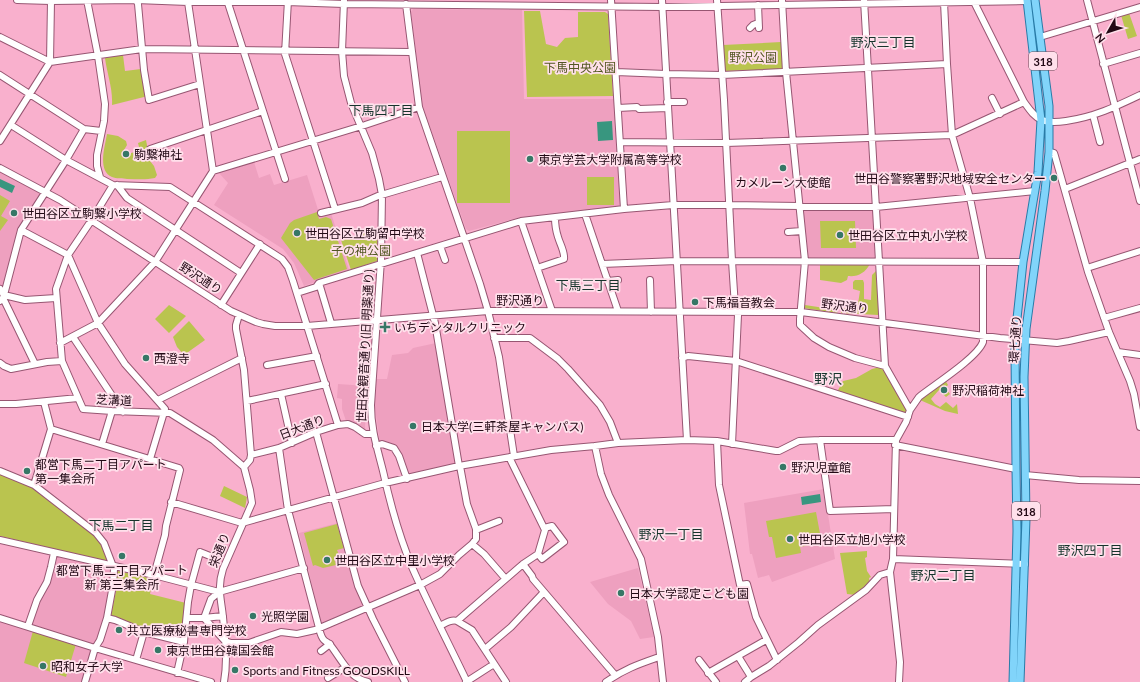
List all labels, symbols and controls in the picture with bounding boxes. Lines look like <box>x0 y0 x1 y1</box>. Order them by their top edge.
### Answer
north arrow <box>1088 12 1128 52</box>
text: N <box>1092 31 1108 46</box>
district label: 野沢三丁目 <box>850 34 916 50</box>
park label: 野沢公園 <box>729 50 777 65</box>
road number: 318 <box>1029 52 1057 70</box>
park label: 下馬中央公園 <box>544 60 616 75</box>
district label: 下馬四丁目 <box>348 102 414 118</box>
place label: 駒繋神社 <box>134 147 182 162</box>
marker: 駒繋神社 <box>121 149 131 159</box>
place label: 東京学芸大学附属高等学校 <box>538 152 682 167</box>
marker: 東京学芸大学附属高等学校 <box>525 154 535 164</box>
marker: カメルーン大使館 <box>778 163 788 173</box>
place label: 世田谷警察署野沢地域安全センター <box>854 171 1046 186</box>
marker: 世田谷警察署野沢地域安全センター <box>1049 173 1059 183</box>
place label: カメルーン大使館 <box>735 175 831 190</box>
place label: 世田谷区立駒繋小学校 <box>22 206 142 221</box>
marker: 世田谷区立駒繋小学校 <box>9 208 19 218</box>
place label: 世田谷区立駒留中学校 <box>305 226 425 241</box>
marker: 世田谷区立駒留中学校 <box>292 228 302 238</box>
place label: 世田谷区立中丸小学校 <box>848 228 968 243</box>
marker: 世田谷区立中丸小学校 <box>835 230 845 240</box>
park label: 子の神公園 <box>331 243 391 258</box>
street label: 野沢通り <box>177 259 225 297</box>
street label: 世田谷観音通り(旧 明薬通り) <box>353 269 377 423</box>
district label: 下馬三丁目 <box>555 277 621 293</box>
street label: 野沢通り <box>496 293 544 308</box>
place label: 下馬福音教会 <box>703 295 775 310</box>
street label: 野沢通り <box>820 296 870 316</box>
marker: 下馬福音教会 <box>690 297 700 307</box>
street label: 環七通り <box>1006 315 1024 363</box>
place label: いちデンタルクリニック <box>394 320 526 335</box>
marker: いちデンタルクリニック <box>379 321 391 333</box>
place label: 西澄寺 <box>154 351 190 366</box>
marker: 西澄寺 <box>141 353 151 363</box>
district label: 野沢 <box>814 370 842 387</box>
place label: 野沢稲荷神社 <box>952 383 1024 398</box>
marker: 野沢稲荷神社 <box>939 385 949 395</box>
street label: 芝溝道 <box>96 392 132 408</box>
street label: 日大通り <box>277 411 327 443</box>
place label: 日本大学(三軒茶屋キャンパス) <box>421 419 583 434</box>
marker: 日本大学(三軒茶屋キャンパス) <box>408 421 418 431</box>
place label: 都営下馬二丁目アパート 第一集会所 <box>35 457 167 486</box>
place label: 野沢児童館 <box>791 460 851 475</box>
marker: 野沢児童館 <box>778 462 788 472</box>
marker: 都営下馬二丁目アパート 第一集会所 <box>22 466 32 476</box>
road number: 318 <box>1012 502 1040 520</box>
district label: 下馬二丁目 <box>88 517 154 533</box>
district label: 野沢一丁目 <box>638 526 704 542</box>
street label: 栄通り <box>205 530 233 570</box>
place label: 世田谷区立旭小学校 <box>798 532 906 547</box>
marker: 世田谷区立旭小学校 <box>785 534 795 544</box>
district label: 野沢四丁目 <box>1057 542 1123 558</box>
marker: 都営下馬二丁目アパート 新 第三集会所 <box>117 551 127 561</box>
place label: 世田谷区立中里小学校 <box>335 553 455 568</box>
marker: 世田谷区立中里小学校 <box>322 555 332 565</box>
place label: 都営下馬二丁目アパート 新 第三集会所 <box>56 563 188 592</box>
district label: 野沢二丁目 <box>910 567 976 583</box>
place label: 日本大学認定こども園 <box>629 586 749 601</box>
marker: 日本大学認定こども園 <box>616 588 626 598</box>
place label: 光照学園 <box>261 609 309 624</box>
marker: 光照学園 <box>248 611 258 621</box>
place label: 共立医療秘書専門学校 <box>127 623 247 638</box>
marker: 共立医療秘書専門学校 <box>114 625 124 635</box>
place label: 東京世田谷韓国会館 <box>166 643 274 658</box>
marker: 東京世田谷韓国会館 <box>153 645 163 655</box>
place label: 昭和女子大学 <box>51 659 123 674</box>
marker: 昭和女子大学 <box>38 661 48 671</box>
place label: Sports and Fitness GOODSKILL <box>243 663 410 678</box>
marker: Sports and Fitness GOODSKILL <box>230 665 240 675</box>

